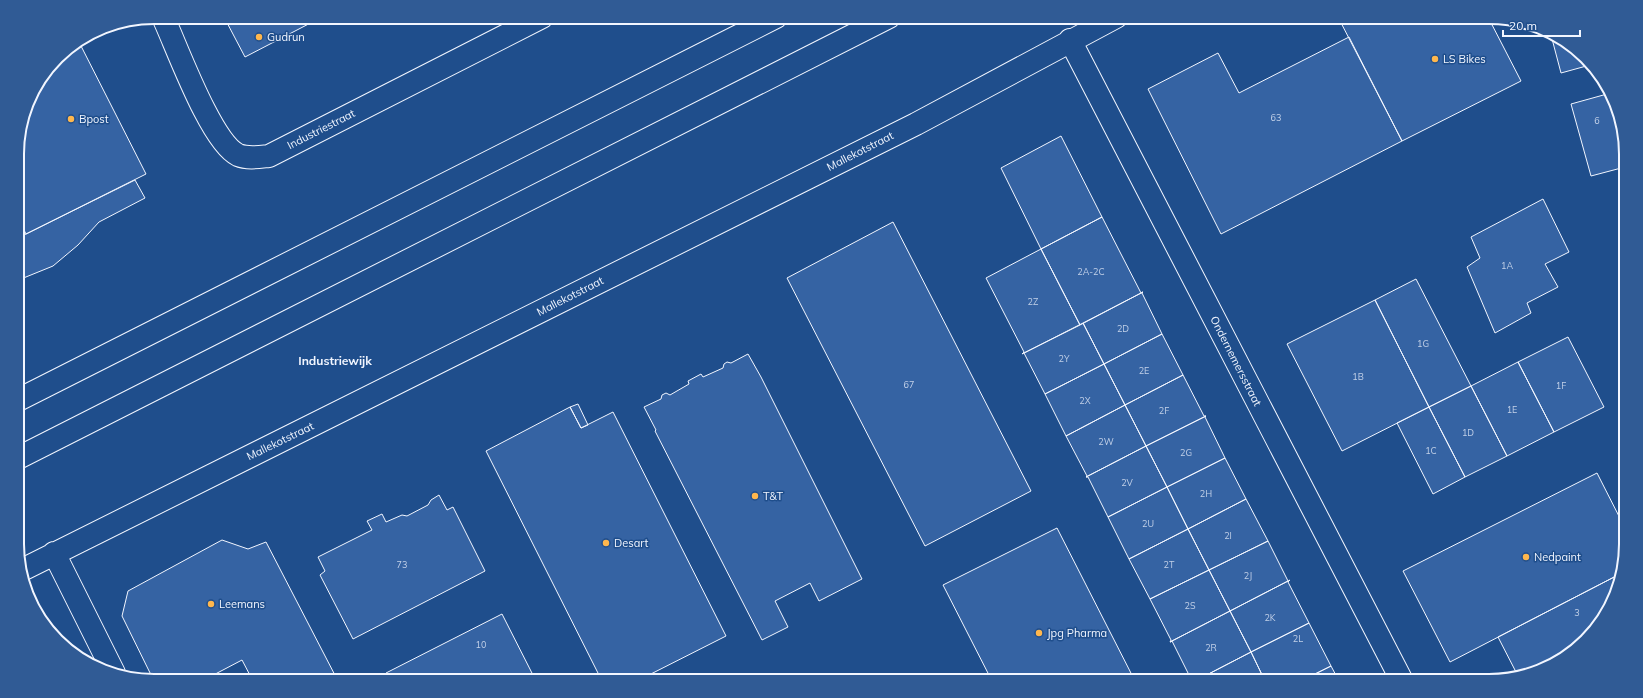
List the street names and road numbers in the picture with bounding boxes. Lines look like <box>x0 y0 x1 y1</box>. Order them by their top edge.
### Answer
street label: Industriestraat <box>285 106 357 152</box>
street label: Mallekotstraat <box>824 128 896 174</box>
street label: Mallekotstraat <box>534 273 606 319</box>
street label: Ondernemersstraat <box>1207 314 1265 409</box>
street label: Mallekotstraat <box>244 419 316 463</box>

